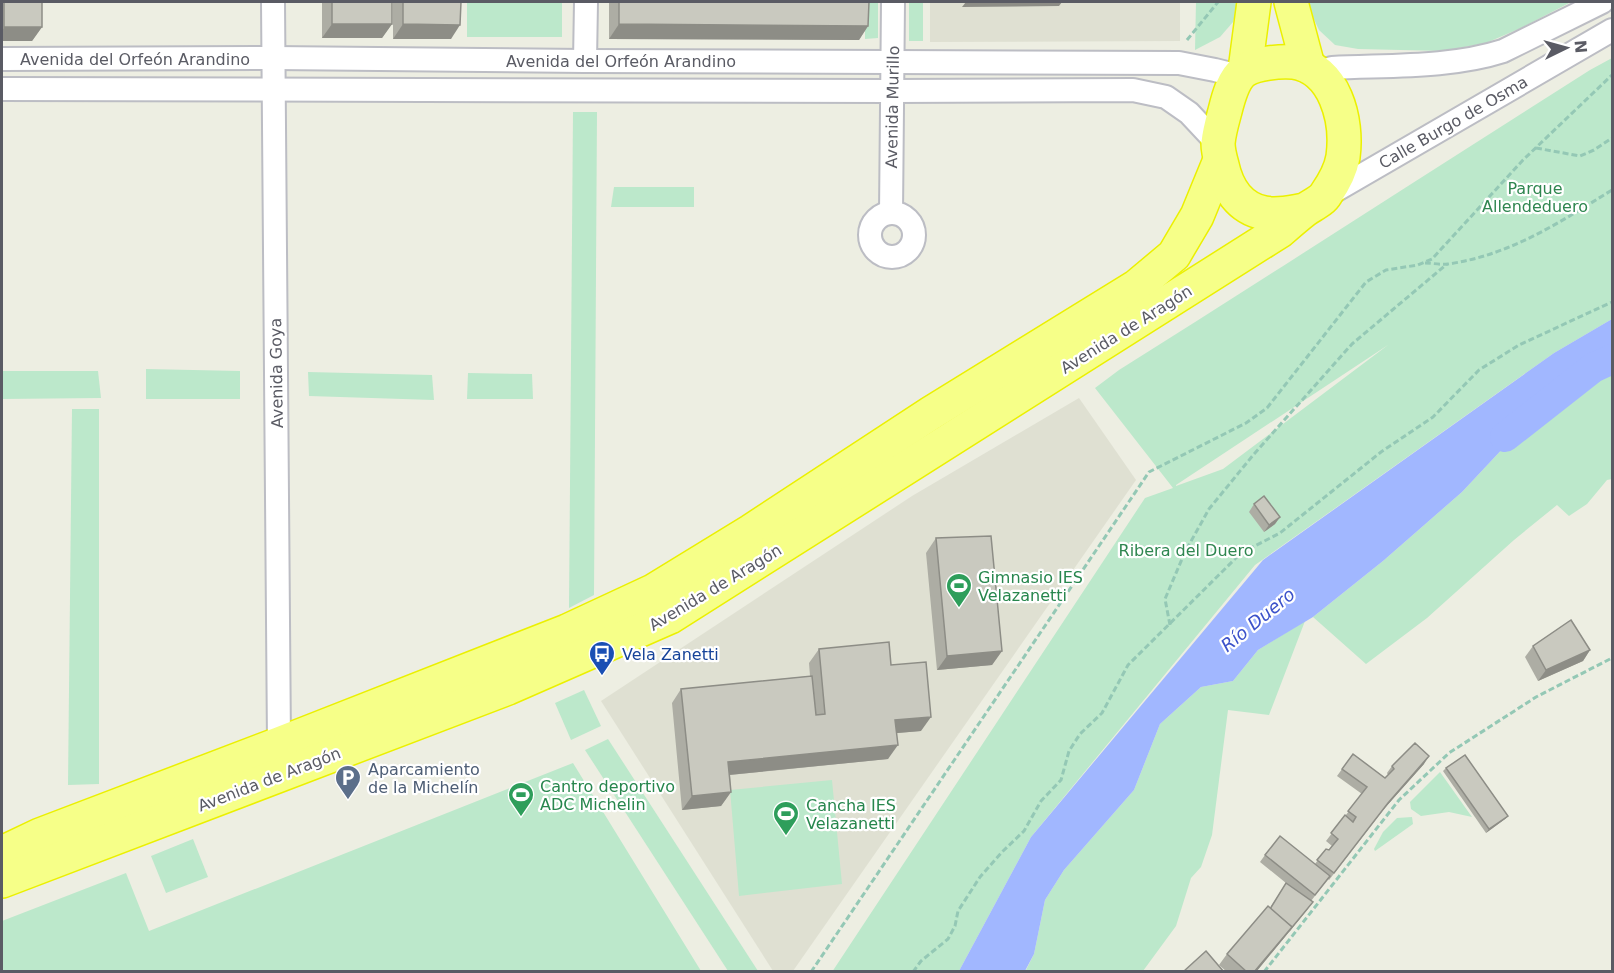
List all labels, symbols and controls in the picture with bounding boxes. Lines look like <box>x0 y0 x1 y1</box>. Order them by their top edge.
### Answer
north arrow <box>1536 18 1596 78</box>
text: N <box>1570 39 1590 54</box>
street label: Avenida Murillo <box>882 46 903 168</box>
street label: Avenida del Orfeón Arandino <box>20 50 250 69</box>
street label: Avenida del Orfeón Arandino <box>506 52 736 71</box>
street label: Calle Burgo de Osma <box>1375 72 1531 173</box>
park label: Parque Allendeduero <box>1482 179 1588 216</box>
street label: Avenida de Aragón <box>1057 281 1196 378</box>
street label: Avenida Goya <box>266 318 287 428</box>
street label: Avenida de Aragón <box>645 540 785 635</box>
park label: Ribera del Duero <box>1119 541 1253 560</box>
place label: Gimnasio IES Velazanetti <box>978 568 1083 605</box>
sports icon: Gimnasio IES Velazanetti <box>944 571 974 609</box>
water label: Río Duero <box>1216 583 1299 656</box>
bus stop icon: Vela Zanetti <box>587 639 617 677</box>
place label: Vela Zanetti <box>622 645 719 664</box>
street label: Avenida de Aragón <box>195 743 343 815</box>
place label: Aparcamiento de la Michelín <box>368 760 480 797</box>
parking icon: Aparcamiento de la Michelín <box>333 763 363 801</box>
place label: Cantro deportivo ADC Michelin <box>540 777 675 814</box>
sports icon: Cantro deportivo ADC Michelin <box>506 780 536 818</box>
place label: Cancha IES Velazanetti <box>806 796 896 833</box>
sports icon: Cancha IES Velazanetti <box>771 799 801 837</box>

